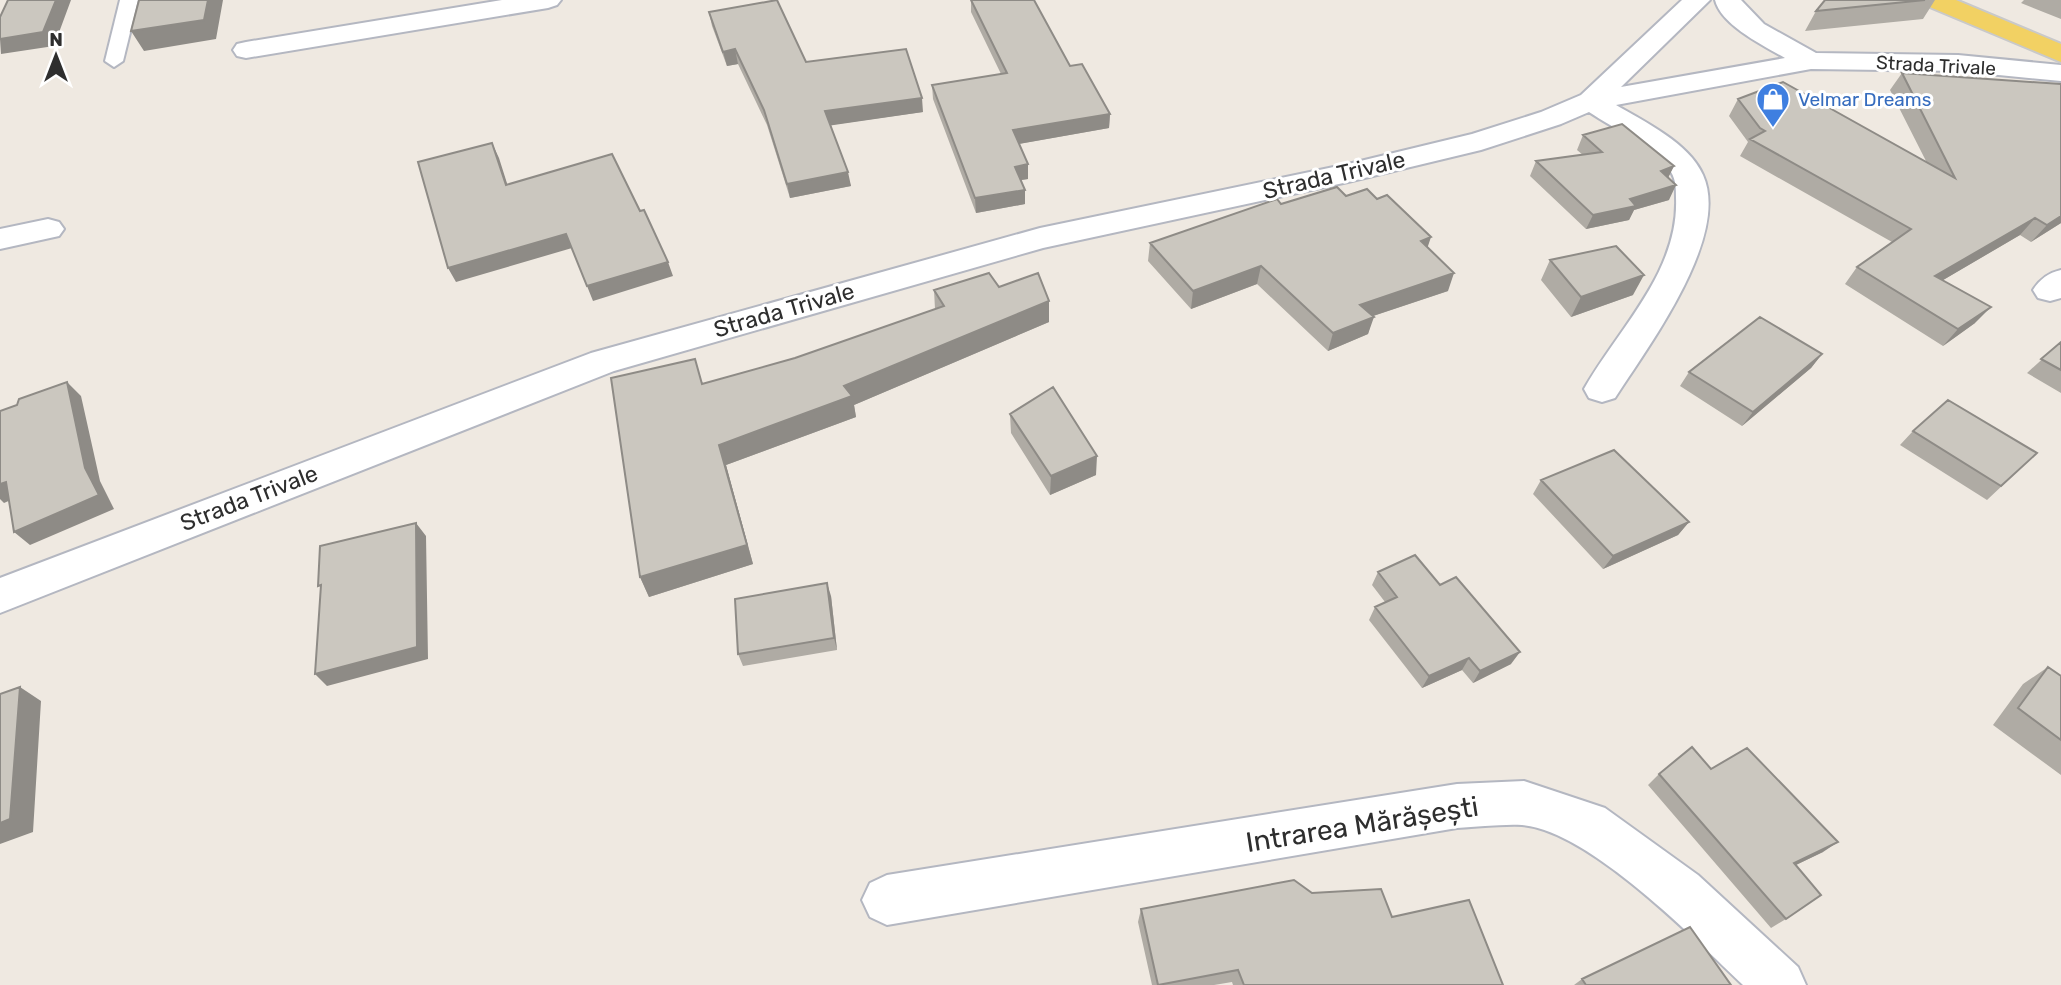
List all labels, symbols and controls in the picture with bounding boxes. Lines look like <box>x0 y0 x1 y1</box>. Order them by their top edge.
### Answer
north arrow <box>21 21 91 91</box>
text: N <box>49 28 63 51</box>
street label: Strada Trivale <box>1875 51 1996 80</box>
shop icon: Velmar Dreams <box>1754 80 1792 129</box>
place label: Velmar Dreams <box>1798 88 1931 111</box>
street label: Strada Trivale <box>1260 145 1408 205</box>
street label: Strada Trivale <box>710 277 858 343</box>
street label: Strada Trivale <box>176 459 322 537</box>
street label: Intrarea Mărășești <box>1243 790 1481 859</box>

